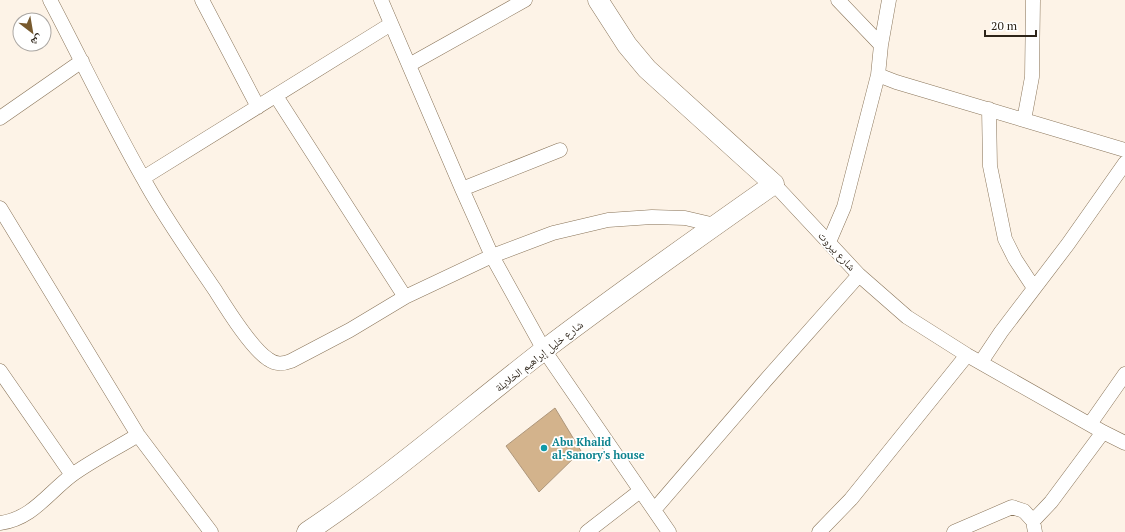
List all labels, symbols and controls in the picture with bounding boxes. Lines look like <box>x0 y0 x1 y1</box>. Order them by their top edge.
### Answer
north arrow <box>12 12 52 52</box>
scale bar <box>985 12 1036 38</box>
text: 20 m <box>991 18 1018 33</box>
text: ش <box>28 31 46 50</box>
street label: شارع بيروت <box>815 228 859 274</box>
street label: شارع خليل إبراهيم الخلايلة <box>492 317 586 395</box>
place label: Abu Khalid al-Sanory's house <box>552 435 645 462</box>
marker: Abu Khalid al-Sanory's house <box>539 443 549 453</box>

